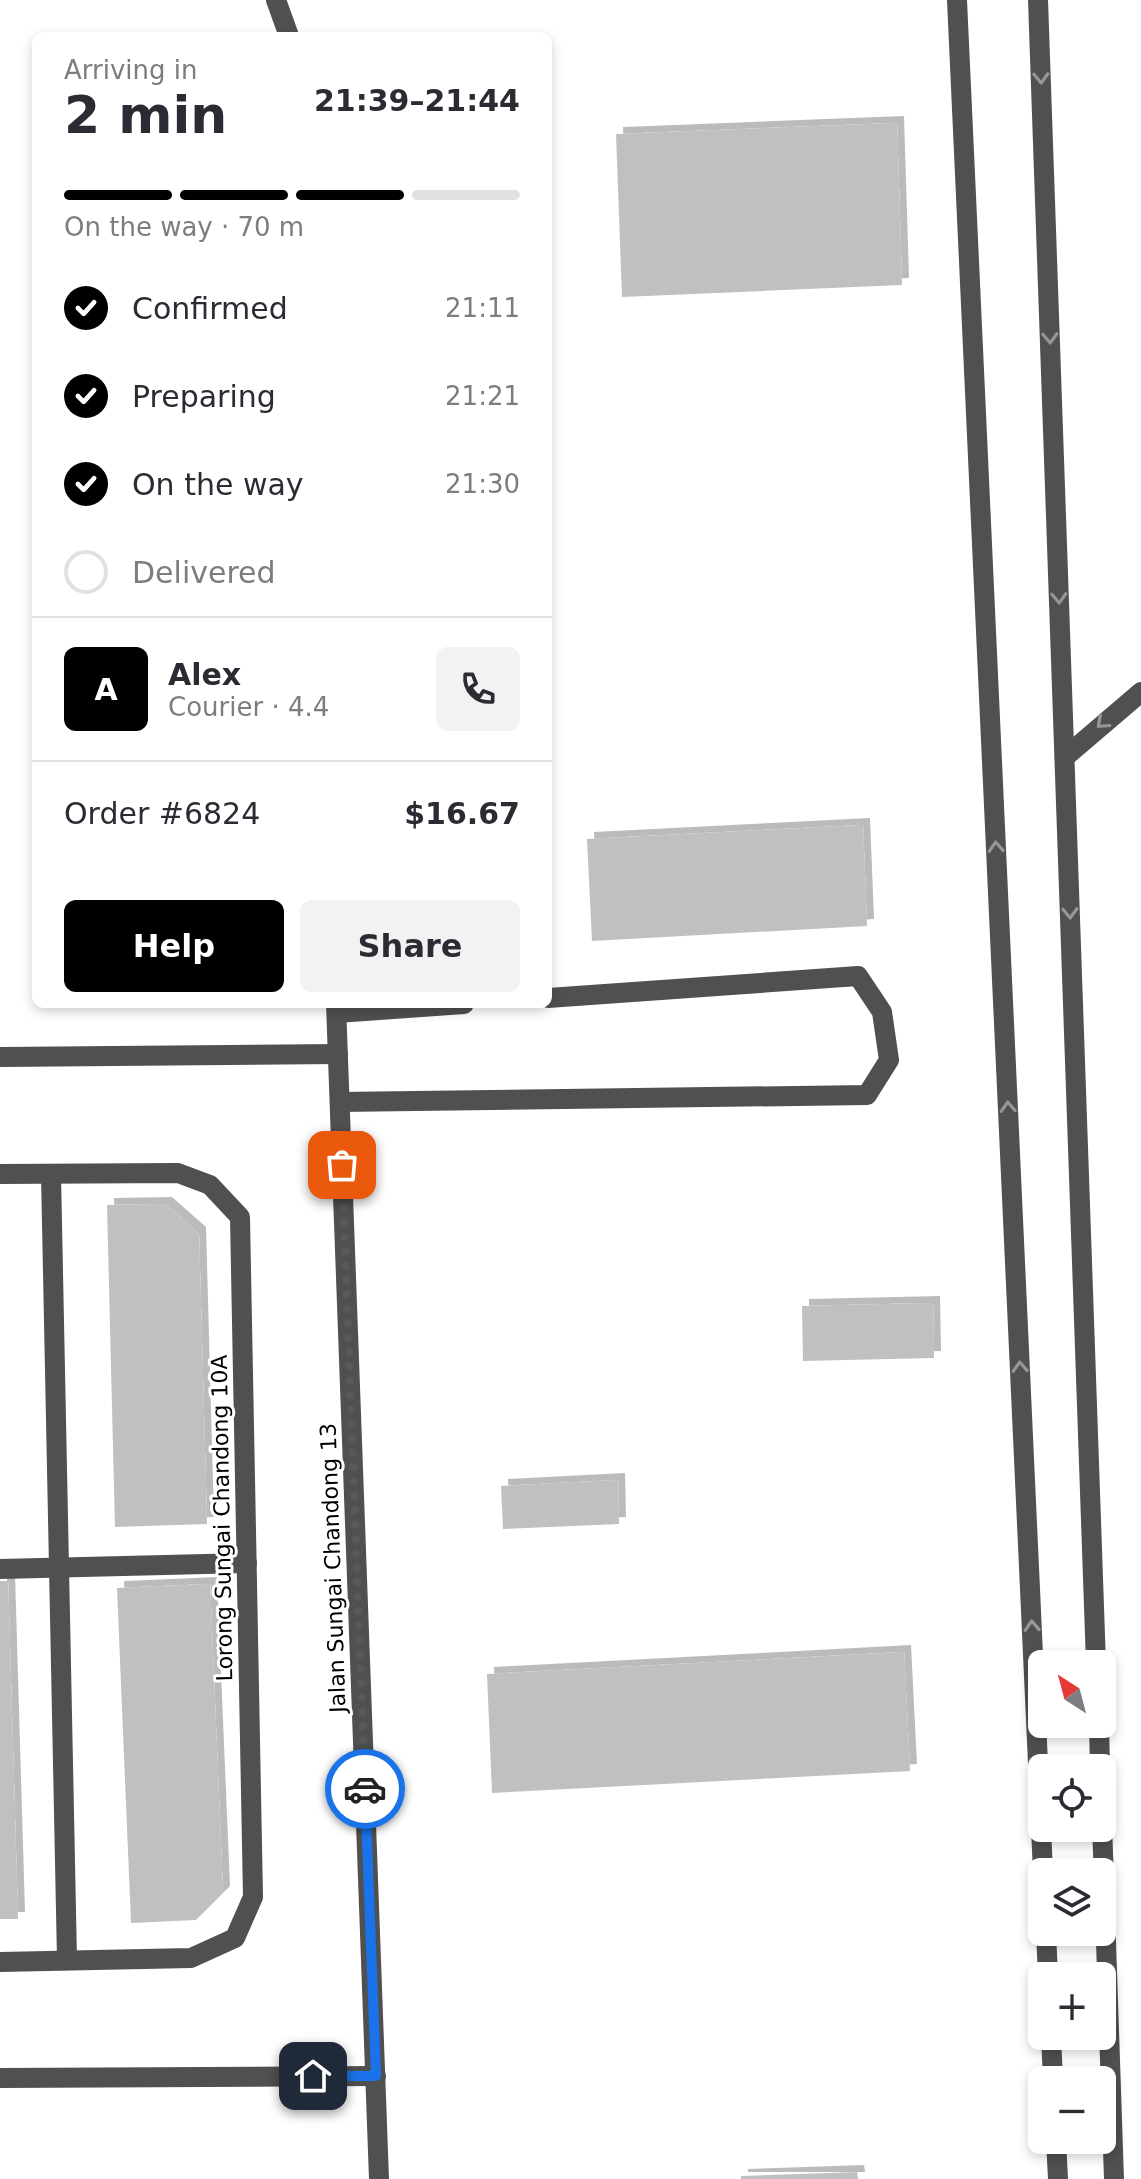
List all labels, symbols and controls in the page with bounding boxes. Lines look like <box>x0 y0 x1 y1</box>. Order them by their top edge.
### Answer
text: Arriving in <box>64 55 198 85</box>
one-way arrow <box>1033 72 1050 85</box>
text: 21:39–21:44 <box>314 83 520 118</box>
text: 2 min <box>64 85 227 145</box>
text: On the way · 70 m <box>64 212 304 242</box>
icon: check <box>64 286 108 330</box>
text: Confirmed <box>132 291 288 326</box>
text: 21:11 <box>445 293 520 323</box>
one-way arrow <box>1042 332 1059 345</box>
icon: check <box>64 374 108 418</box>
text: Preparing <box>132 379 276 414</box>
text: 21:21 <box>445 381 520 411</box>
icon: check <box>64 462 108 506</box>
text: On the way <box>132 467 304 502</box>
text: 21:30 <box>445 469 520 499</box>
text: Delivered <box>132 555 276 590</box>
one-way arrow <box>1051 592 1068 605</box>
button: phone <box>436 647 520 731</box>
text: Alex <box>168 657 241 692</box>
text: A <box>94 672 118 707</box>
text: Courier · 4.4 <box>168 692 329 722</box>
one-way arrow <box>1097 714 1112 728</box>
text: Order #6824 <box>64 796 260 831</box>
text: $16.67 <box>404 796 520 831</box>
one-way arrow <box>987 840 1004 853</box>
button: Help <box>64 900 284 992</box>
button: Share <box>300 900 520 992</box>
one-way arrow <box>1062 907 1079 920</box>
one-way arrow <box>1000 1100 1017 1113</box>
pin <box>308 1131 376 1199</box>
icon: bag <box>320 1143 364 1187</box>
street label: Lorong Sungai Chandong 10A <box>207 1354 237 1682</box>
one-way arrow <box>1012 1360 1029 1373</box>
street label: Jalan Sungai Chandong 13 <box>315 1423 351 1715</box>
one-way arrow <box>1024 1619 1041 1632</box>
north arrow <box>1028 1650 1116 1738</box>
map controls <box>1028 1650 1116 2154</box>
courier <box>325 1749 405 1829</box>
button: locate <box>1028 1754 1116 1842</box>
icon: car <box>343 1767 387 1811</box>
button: layers <box>1028 1858 1116 1946</box>
button: + <box>1028 1962 1116 2050</box>
pin <box>279 2042 347 2110</box>
icon: home <box>291 2054 335 2098</box>
button: − <box>1028 2066 1116 2154</box>

